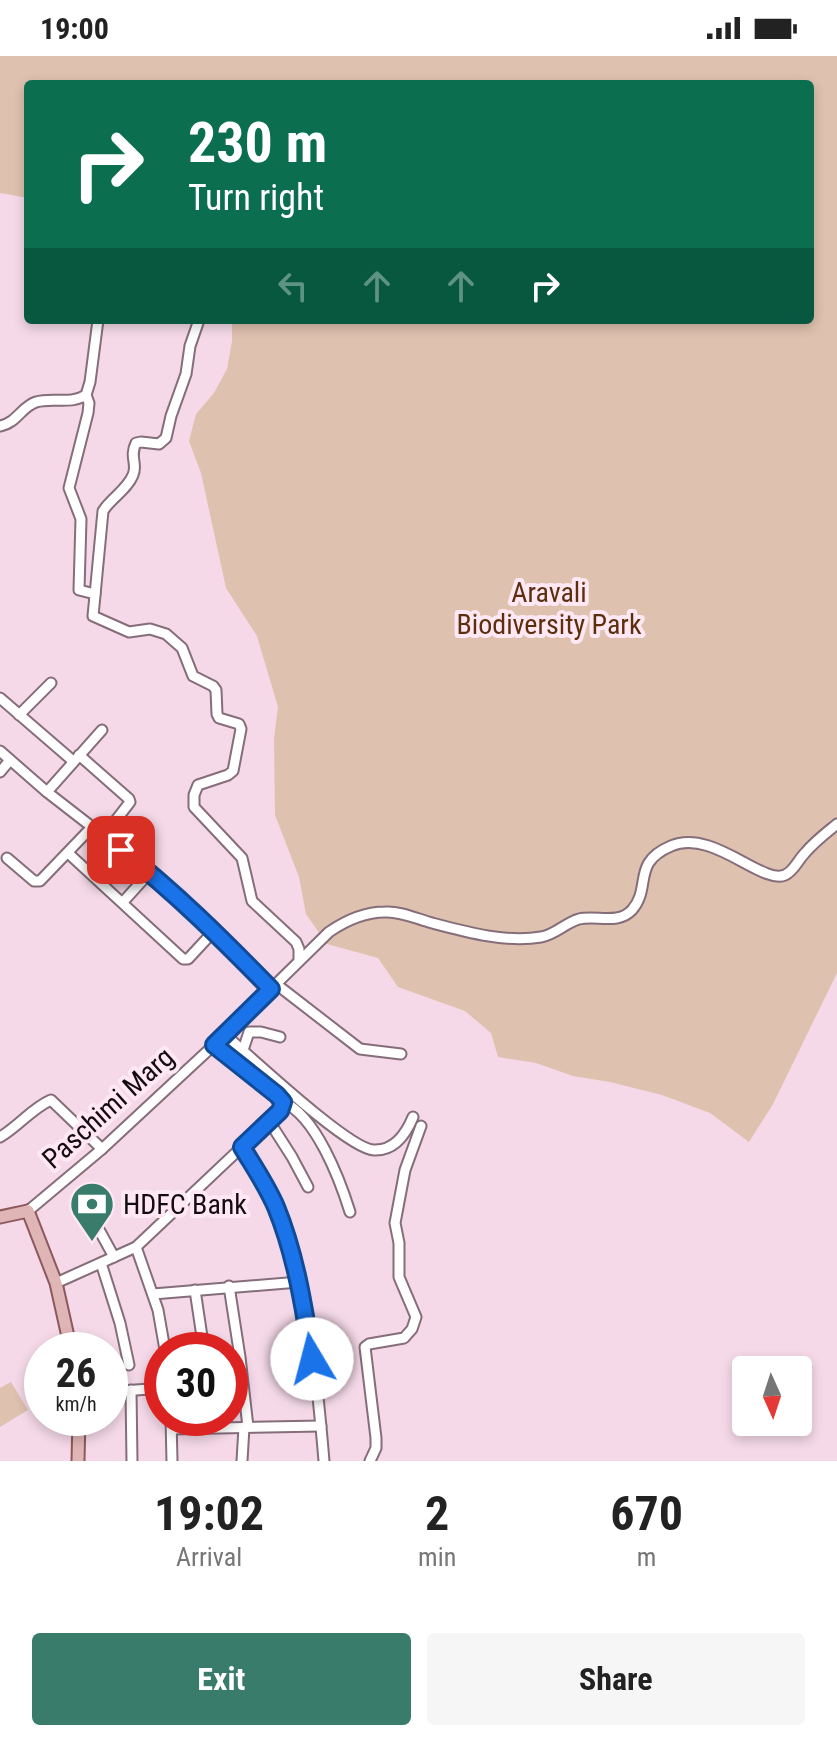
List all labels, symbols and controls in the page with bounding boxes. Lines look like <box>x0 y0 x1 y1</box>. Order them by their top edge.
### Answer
text: 19:00 <box>40 11 109 46</box>
text: 230 m <box>188 110 327 176</box>
icon: right <box>56 112 160 216</box>
text: Turn right <box>188 177 324 219</box>
icon: left <box>271 264 315 308</box>
icon: ahead <box>355 264 399 308</box>
icon: ahead <box>439 264 483 308</box>
icon: right <box>523 264 567 308</box>
park label: Aravali Biodiversity Park <box>456 576 642 641</box>
pin <box>87 816 155 884</box>
icon: arrive <box>99 828 143 872</box>
street label: Paschimi Marg <box>36 1041 180 1175</box>
bank icon: HDFC Bank <box>68 1180 116 1243</box>
place label: HDFC Bank <box>123 1188 247 1221</box>
position arrow <box>270 1317 354 1401</box>
speed limit sign: 30 <box>144 1332 248 1436</box>
text: 26 <box>56 1350 96 1397</box>
north arrow <box>732 1356 812 1436</box>
map controls <box>732 1356 812 1436</box>
text: km/h <box>55 1392 97 1416</box>
text: 19:02 <box>154 1485 264 1542</box>
text: 2 <box>425 1485 449 1542</box>
text: 670 <box>610 1485 683 1542</box>
text: Arrival <box>176 1542 242 1572</box>
text: min <box>418 1542 456 1572</box>
text: m <box>637 1542 656 1572</box>
button: Exit <box>32 1633 411 1725</box>
button: Share <box>427 1633 805 1725</box>

